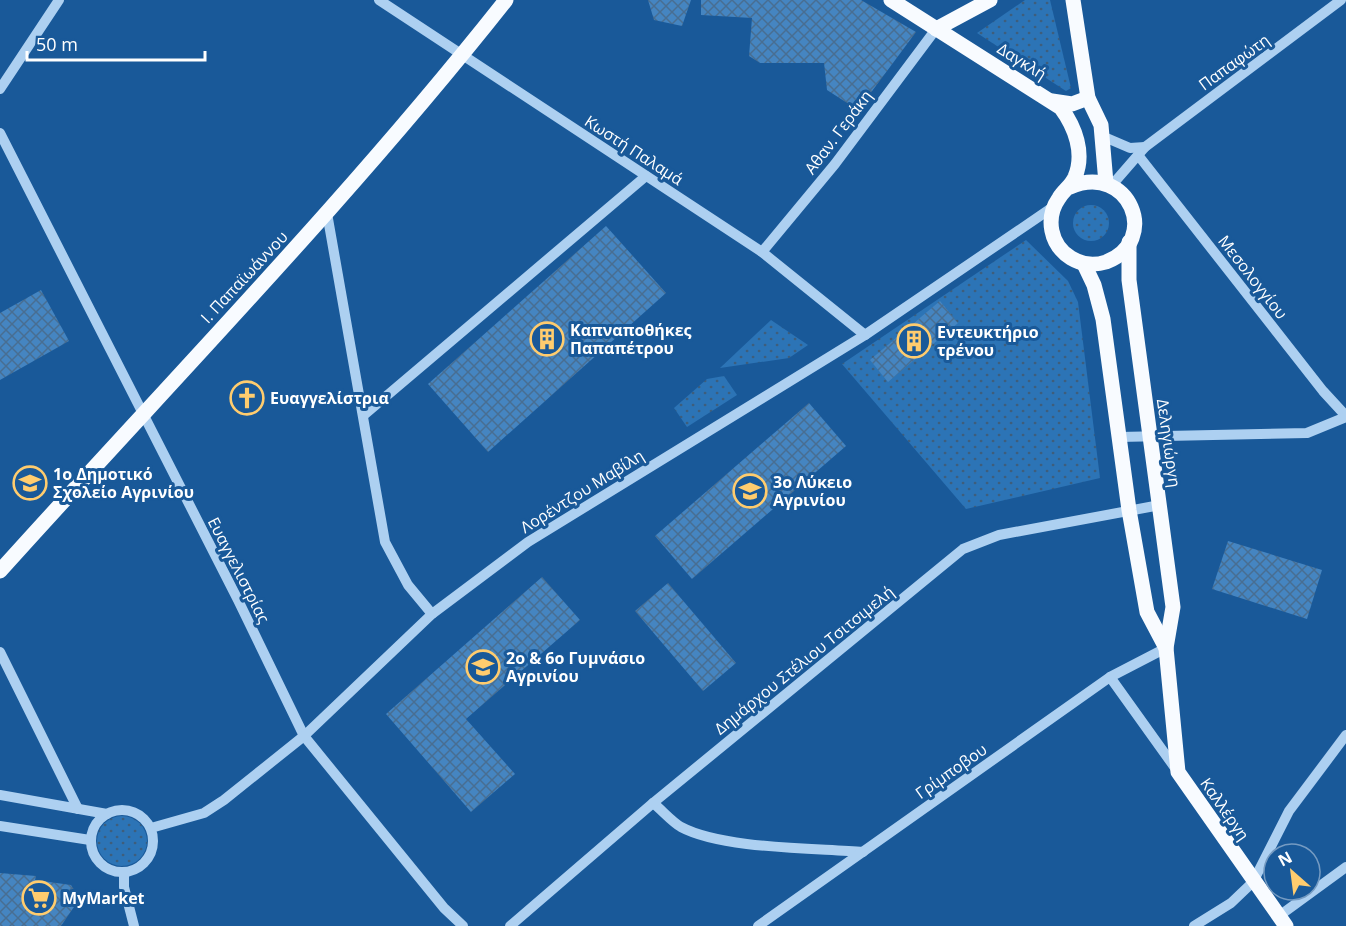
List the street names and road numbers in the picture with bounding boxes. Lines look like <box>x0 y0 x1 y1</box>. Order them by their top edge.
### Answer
street label: Παπαφώτη <box>1194 29 1274 95</box>
street label: Δαγκλή <box>993 37 1051 85</box>
street label: Αθαν. Γεράκη <box>799 85 877 179</box>
street label: Κωστή Παλαμά <box>581 110 688 190</box>
street label: Ι. Παπαϊωάννου <box>195 226 293 328</box>
street label: Μεσολογγίου <box>1213 231 1293 323</box>
street label: Δεληγιώργη <box>1152 397 1186 489</box>
street label: Λορέντζου Μαβίλη <box>516 444 648 538</box>
street label: Ευαγγελιστρίας <box>203 513 275 627</box>
street label: Δημάρχου Στέλιου Τσιτσιμελή <box>710 581 898 739</box>
street label: Γρίμποβου <box>911 738 991 804</box>
street label: Καλλέργη <box>1195 773 1255 845</box>

